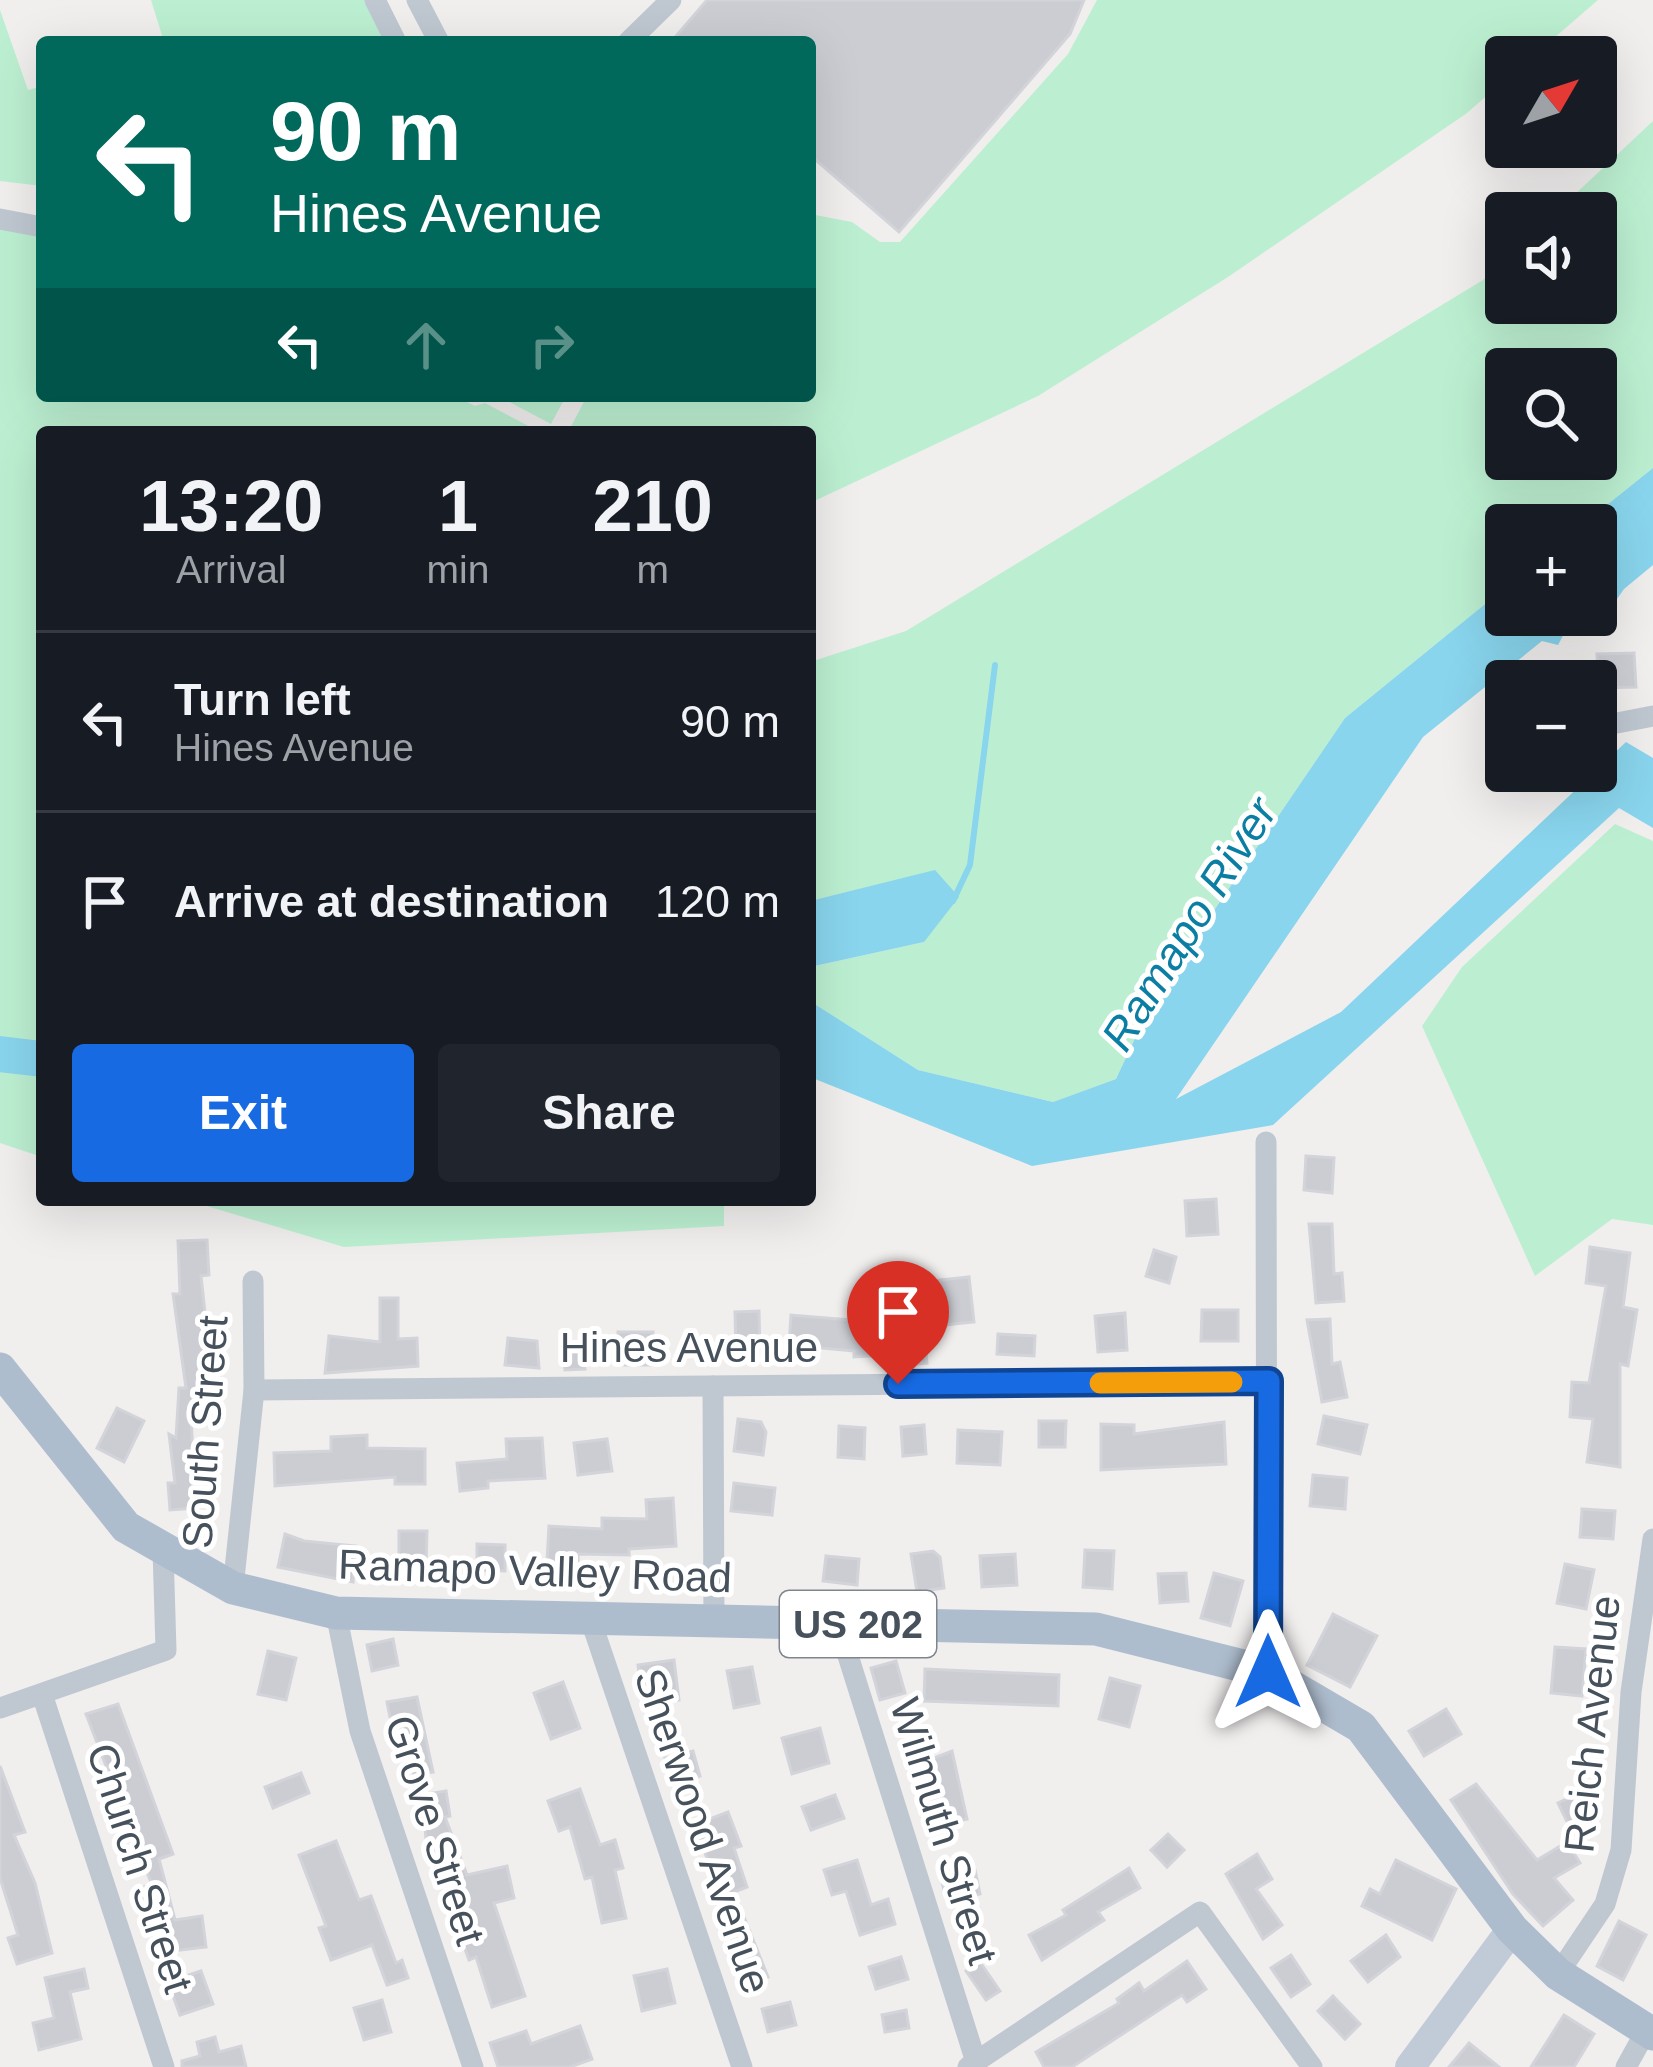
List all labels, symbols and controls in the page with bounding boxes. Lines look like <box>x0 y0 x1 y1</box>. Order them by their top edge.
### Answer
north arrow <box>1485 36 1617 168</box>
map controls <box>1485 36 1617 792</box>
icon: left <box>72 84 228 240</box>
text: 90 m <box>270 84 461 178</box>
text: Hines Avenue <box>270 183 602 243</box>
button: sound <box>1485 192 1617 324</box>
icon: left <box>267 312 333 378</box>
icon: ahead <box>393 312 459 378</box>
icon: right <box>519 312 585 378</box>
button: search <box>1485 348 1617 480</box>
text: 13:20 <box>139 466 323 546</box>
text: 1 <box>438 466 478 546</box>
text: 210 <box>593 466 713 546</box>
button: + <box>1485 504 1617 636</box>
text: Arrival <box>176 548 287 591</box>
text: min <box>427 548 489 591</box>
text: m <box>636 548 669 591</box>
button: − <box>1485 660 1617 792</box>
text: Turn left <box>174 674 351 725</box>
icon: left <box>72 689 138 755</box>
text: 90 m <box>680 696 780 747</box>
text: Hines Avenue <box>174 726 414 769</box>
water label: Ramapo River <box>1091 787 1288 1059</box>
icon: arrive <box>72 869 138 935</box>
text: Arrive at destination <box>174 876 609 927</box>
text: 120 m <box>655 876 780 927</box>
button: Exit <box>72 1044 414 1182</box>
button: Share <box>438 1044 780 1182</box>
pin <box>847 1261 949 1384</box>
icon: arrive <box>865 1279 931 1345</box>
street label: South Street <box>173 1314 237 1550</box>
street label: Hines Avenue <box>560 1324 818 1371</box>
street label: Ramapo Valley Road <box>337 1541 733 1601</box>
road number: US 202 <box>780 1591 936 1657</box>
street label: Reich Avenue <box>1555 1593 1629 1855</box>
position arrow <box>1205 1609 1331 1735</box>
street label: Sherwood Avenue <box>625 1663 781 1999</box>
street label: Wilmuth Street <box>881 1692 1007 1970</box>
street label: Grove Street <box>376 1710 494 1951</box>
street label: Church Street <box>78 1738 202 1999</box>

